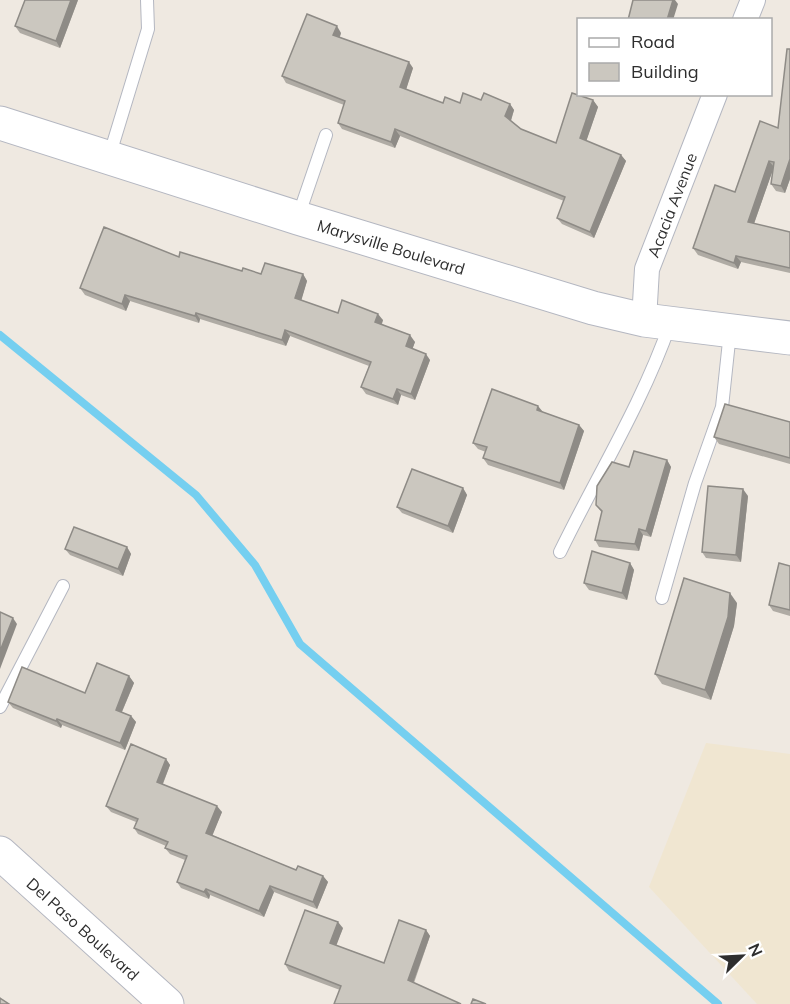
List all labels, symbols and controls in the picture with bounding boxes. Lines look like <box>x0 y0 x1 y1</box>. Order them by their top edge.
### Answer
legend <box>577 18 772 96</box>
text: Road <box>631 30 675 53</box>
text: Building <box>631 60 699 83</box>
street label: Acacia Avenue <box>643 150 701 260</box>
street label: Marysville Boulevard <box>315 215 467 279</box>
street label: Del Paso Boulevard <box>23 873 143 985</box>
north arrow <box>712 926 772 986</box>
text: N <box>744 940 767 959</box>

